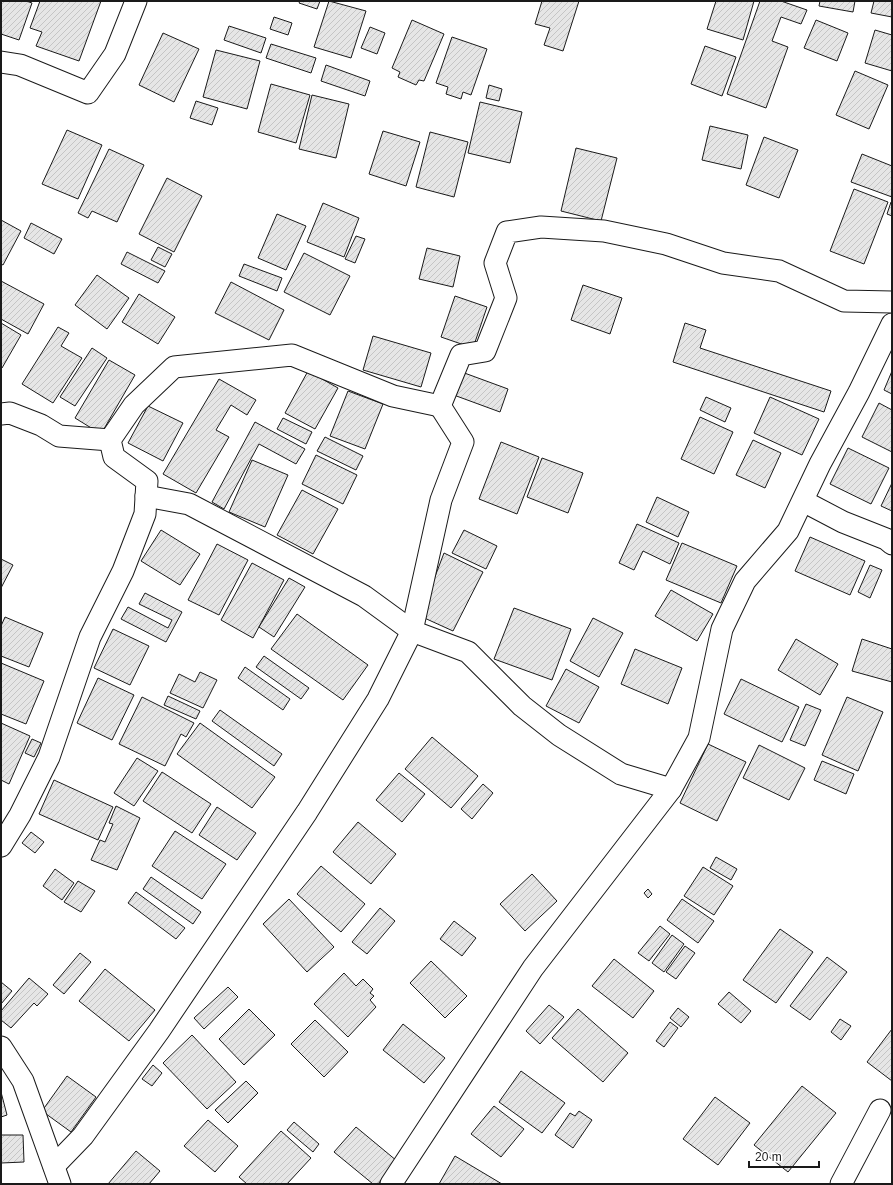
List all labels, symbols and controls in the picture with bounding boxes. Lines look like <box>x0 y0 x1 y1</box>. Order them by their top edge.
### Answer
scale bar <box>749 1143 819 1169</box>
text: 20 m <box>755 1150 782 1164</box>

